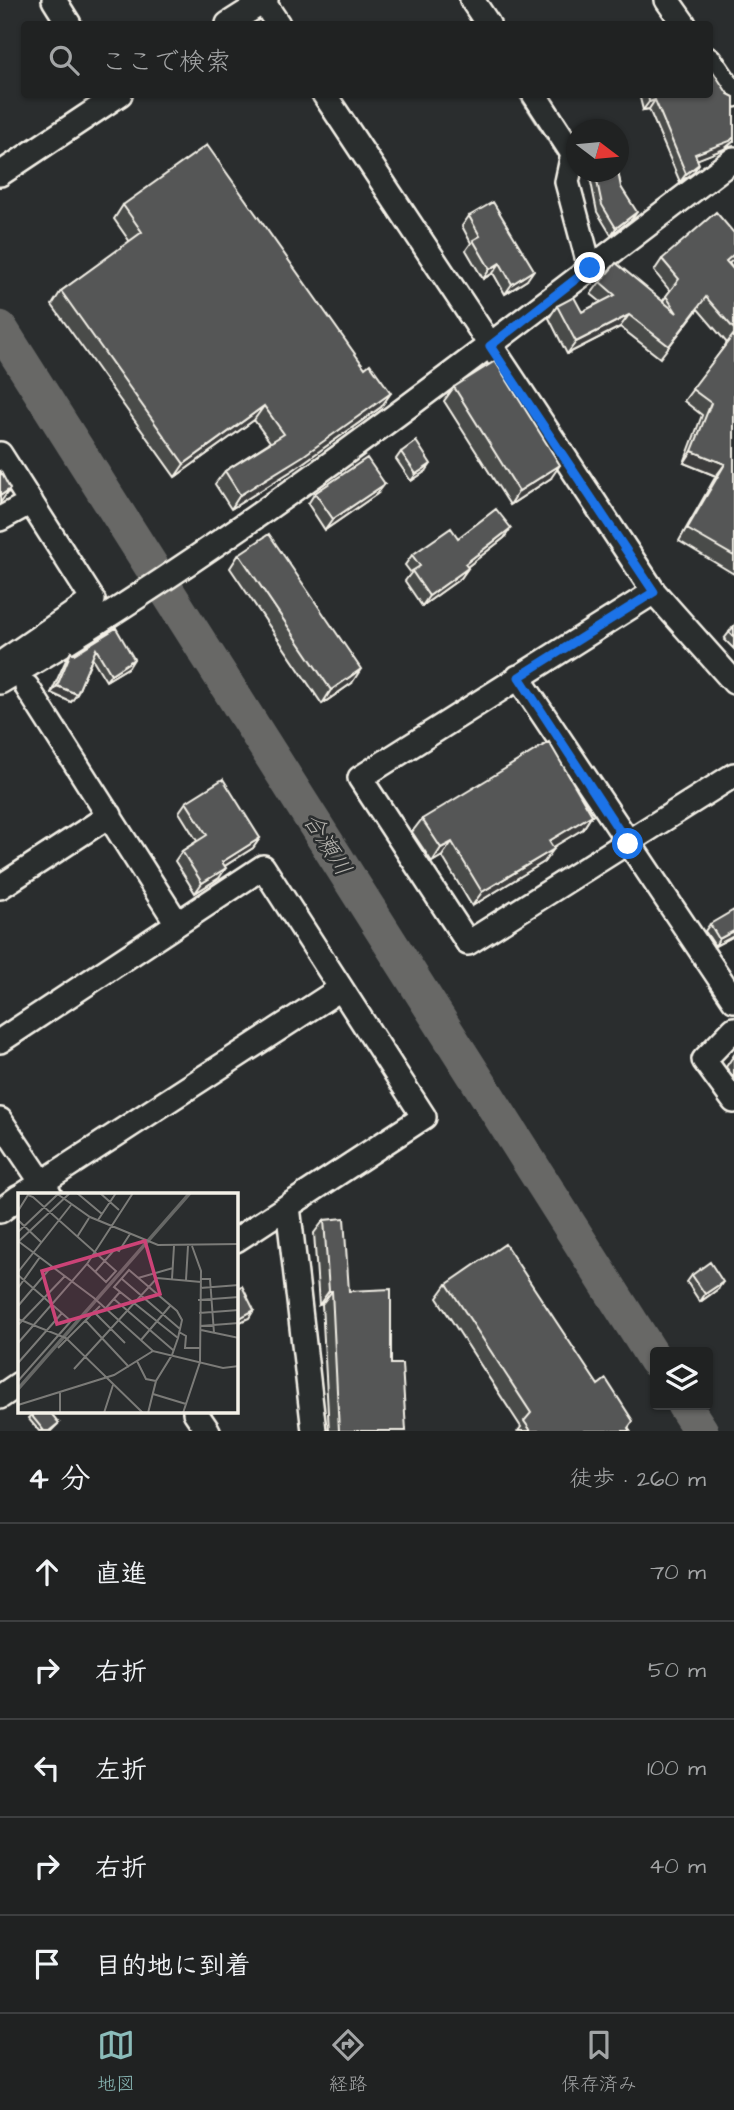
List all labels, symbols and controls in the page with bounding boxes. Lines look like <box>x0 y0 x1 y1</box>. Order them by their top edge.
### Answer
search box <box>21 21 713 98</box>
icon: search <box>45 41 83 79</box>
text: ここで検索 <box>101 44 231 80</box>
north arrow <box>566 119 629 182</box>
route end <box>574 252 605 283</box>
water label: 合瀬川 <box>295 807 359 882</box>
route start <box>612 828 643 859</box>
inset map <box>18 1193 238 1414</box>
map controls <box>650 1347 713 1410</box>
button: layers <box>650 1347 713 1410</box>
text: 4 分 <box>28 1458 90 1500</box>
text: 徒歩 · 260 m <box>569 1463 706 1495</box>
icon: ahead <box>28 1553 66 1591</box>
text: 直進 <box>95 1556 147 1592</box>
text: 70 m <box>650 1556 706 1588</box>
icon: right <box>28 1651 66 1689</box>
text: 右折 <box>95 1654 147 1690</box>
text: 50 m <box>648 1654 706 1686</box>
icon: left <box>28 1749 66 1787</box>
text: 左折 <box>95 1752 147 1788</box>
text: 100 m <box>647 1752 706 1784</box>
icon: right <box>28 1847 66 1885</box>
text: 右折 <box>95 1850 147 1886</box>
text: 40 m <box>649 1850 706 1882</box>
icon: arrive <box>28 1945 66 1983</box>
text: 目的地に到着 <box>95 1948 251 1984</box>
tab: 地図 <box>97 2026 135 2098</box>
tab: 経路 <box>329 2026 367 2098</box>
tab: 保存済み <box>561 2026 637 2098</box>

